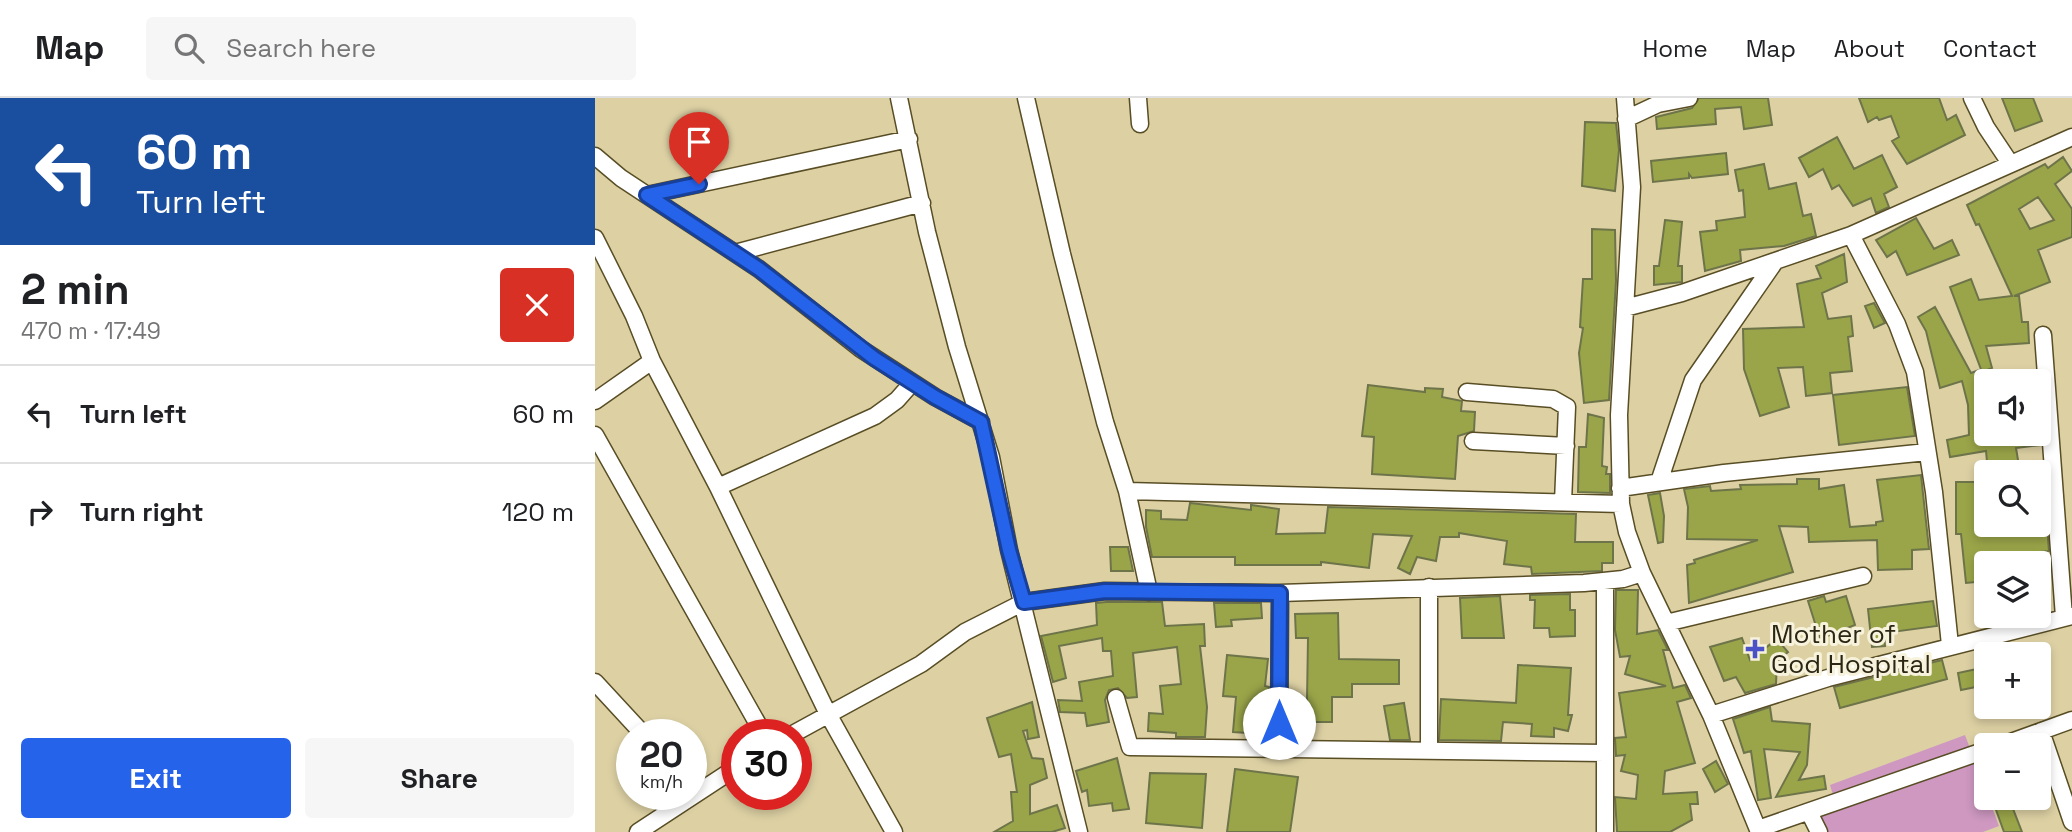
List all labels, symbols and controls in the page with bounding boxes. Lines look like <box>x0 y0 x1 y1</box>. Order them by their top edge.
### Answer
search box <box>146 17 636 80</box>
text: Map <box>35 27 104 69</box>
icon: search <box>170 29 208 67</box>
text: Search here <box>226 31 376 65</box>
text: Home <box>1642 33 1708 64</box>
text: Map <box>1746 33 1796 64</box>
text: About <box>1834 33 1905 64</box>
text: Contact <box>1943 33 2037 64</box>
pin <box>669 112 729 184</box>
text: 60 m <box>136 121 252 183</box>
icon: arrive <box>680 123 718 161</box>
icon: left <box>21 126 112 217</box>
text: Turn left <box>136 182 266 222</box>
text: 2 min <box>21 263 130 316</box>
button: close <box>500 268 574 342</box>
text: 470 m · 17:49 <box>21 316 161 346</box>
map controls <box>1974 369 2051 810</box>
button: sound <box>1974 369 2051 446</box>
icon: left <box>21 395 59 433</box>
text: Turn left <box>80 397 187 431</box>
text: 60 m <box>512 397 574 431</box>
button: search <box>1974 460 2051 537</box>
icon: right <box>21 493 59 531</box>
text: Turn right <box>80 495 204 529</box>
text: 120 m <box>502 495 574 529</box>
button: layers <box>1974 551 2051 628</box>
place label: Mother of God Hospital <box>1771 617 1931 681</box>
marker: Mother of God Hospital <box>1745 639 1765 659</box>
button: + <box>1974 642 2051 719</box>
position arrow <box>1242 686 1316 760</box>
speed limit sign: 30 <box>721 719 812 810</box>
text: 20 <box>640 733 683 777</box>
button: − <box>1974 733 2051 810</box>
button: Exit <box>21 738 291 818</box>
button: Share <box>305 738 574 818</box>
text: km/h <box>640 770 683 793</box>

